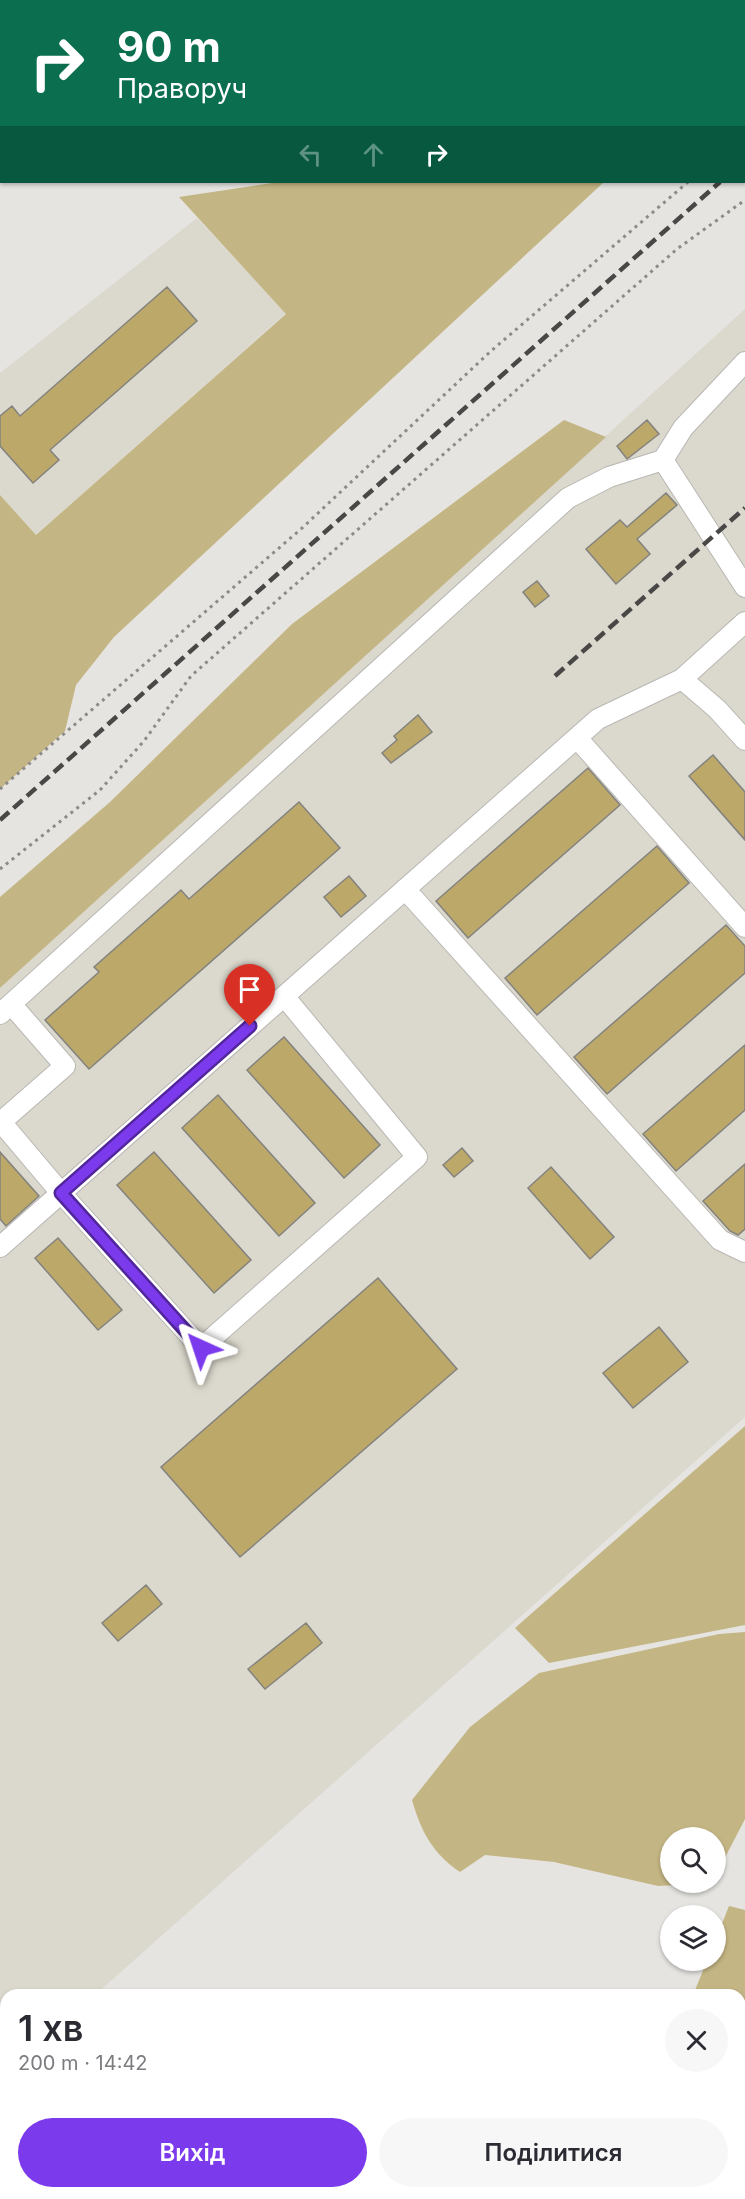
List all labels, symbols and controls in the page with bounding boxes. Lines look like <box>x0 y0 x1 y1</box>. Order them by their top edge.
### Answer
text: 90 m <box>117 21 221 72</box>
icon: right <box>18 24 96 102</box>
text: Праворуч <box>117 72 247 105</box>
icon: left <box>294 138 327 171</box>
icon: ahead <box>357 138 390 171</box>
icon: right <box>420 138 453 171</box>
pin <box>224 964 275 1026</box>
icon: arrive <box>233 973 266 1006</box>
position arrow <box>169 1316 233 1380</box>
map controls <box>660 1827 726 1971</box>
button: search <box>660 1827 726 1893</box>
button: layers <box>660 1905 726 1971</box>
text: 1 хв <box>18 2006 83 2050</box>
button: close <box>665 2009 728 2072</box>
text: 200 m · 14:42 <box>18 2051 148 2075</box>
button: Вихід <box>18 2118 367 2187</box>
button: Поділитися <box>379 2118 728 2187</box>

